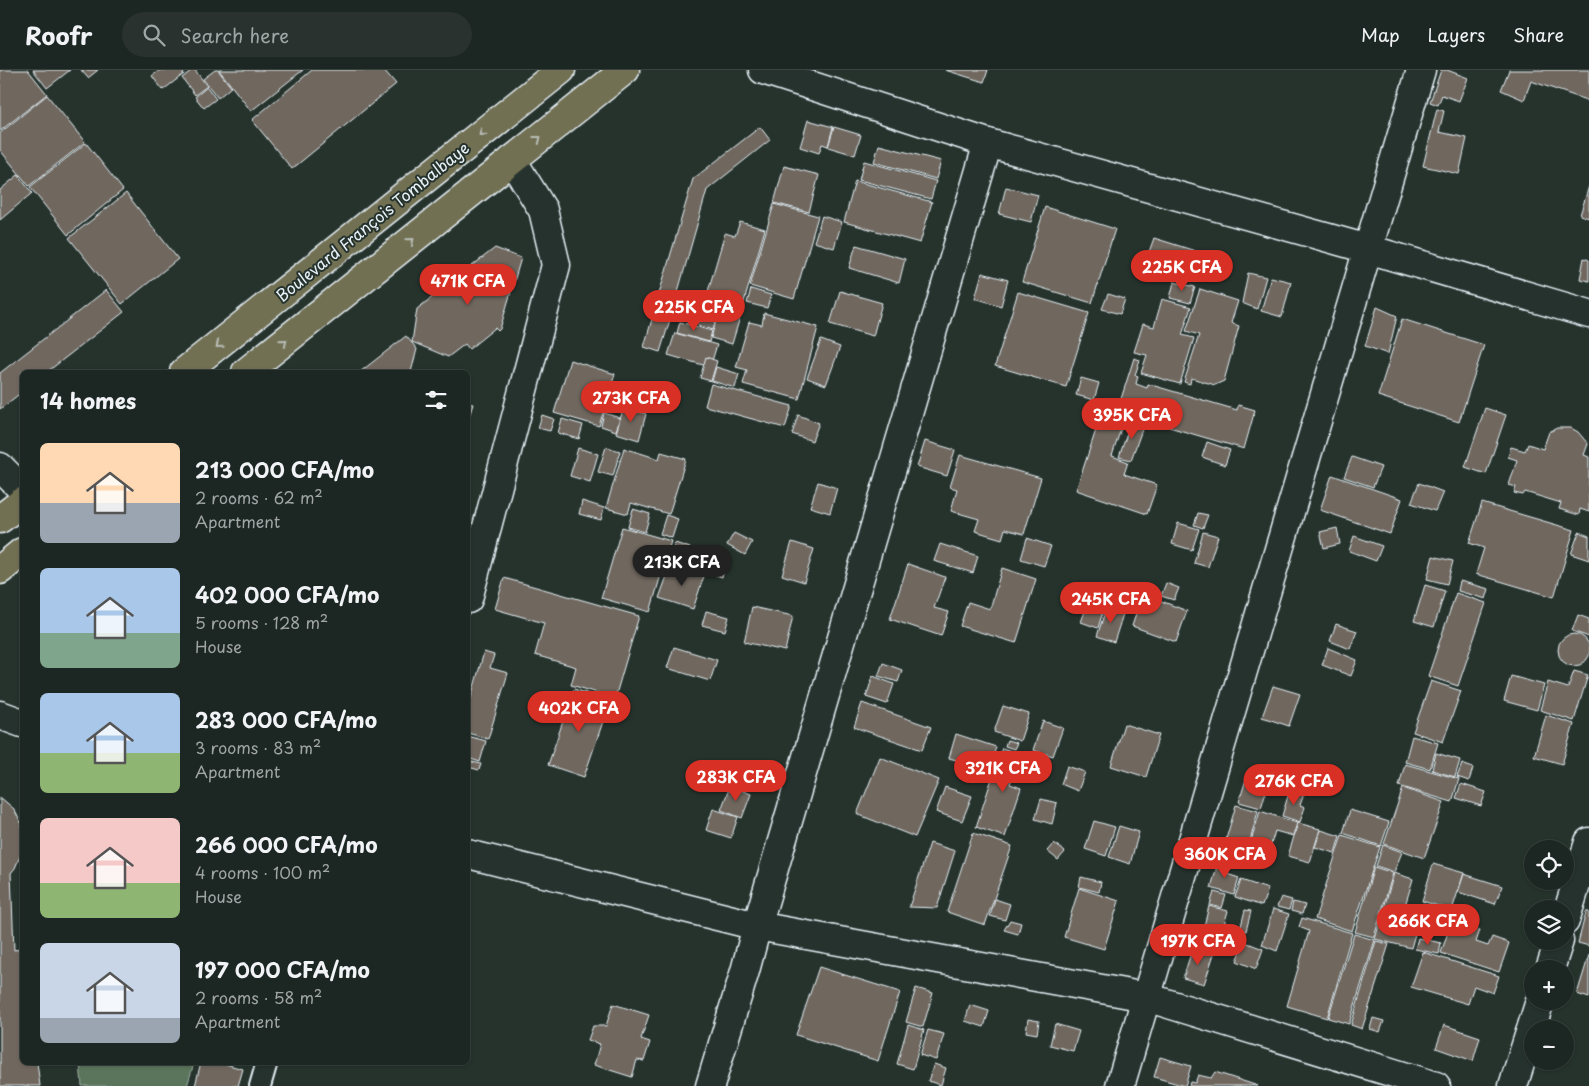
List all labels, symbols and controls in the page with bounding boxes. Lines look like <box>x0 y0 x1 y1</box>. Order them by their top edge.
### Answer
search box <box>122 12 472 57</box>
text: Roofr <box>25 17 92 53</box>
icon: search <box>140 21 168 49</box>
text: Search here <box>180 21 289 49</box>
text: Map <box>1361 21 1400 48</box>
text: Layers <box>1428 21 1485 48</box>
text: Share <box>1513 21 1564 48</box>
one-way arrow <box>479 128 488 136</box>
street label: Boulevard François Tombalbaye <box>270 135 474 307</box>
one-way arrow <box>532 137 541 145</box>
one-way arrow <box>405 238 414 246</box>
pin: 225K CFA <box>1130 250 1234 292</box>
text: 225K CFA <box>1142 254 1222 278</box>
pin: 471K CFA <box>416 264 520 306</box>
text: 471K CFA <box>431 268 505 292</box>
pin: 225K CFA <box>642 290 746 332</box>
text: 225K CFA <box>654 294 734 318</box>
one-way arrow <box>215 339 224 348</box>
one-way arrow <box>278 340 287 348</box>
pin: 273K CFA <box>579 380 683 423</box>
text: 14 homes <box>40 384 136 416</box>
text: 273K CFA <box>592 385 670 409</box>
icon: filters <box>422 386 450 414</box>
pin: 395K CFA <box>1080 398 1184 440</box>
text: 395K CFA <box>1093 402 1171 426</box>
text: 213 000 CFA/mo <box>195 453 374 485</box>
icon: home <box>80 463 140 523</box>
text: 2 rooms · 62 m² <box>195 485 323 509</box>
text: Apartment <box>195 509 280 533</box>
pin: 213K CFA <box>630 544 734 587</box>
text: 213K CFA <box>644 549 720 573</box>
text: 402 000 CFA/mo <box>195 578 379 610</box>
pin: 245K CFA <box>1059 582 1163 624</box>
text: 245K CFA <box>1071 586 1151 610</box>
icon: home <box>80 588 140 648</box>
text: 5 rooms · 128 m² <box>195 610 328 634</box>
text: House <box>195 634 242 658</box>
pin: 402K CFA <box>527 690 631 733</box>
text: 402K CFA <box>539 695 619 719</box>
text: 283 000 CFA/mo <box>195 703 377 735</box>
icon: home <box>80 713 140 773</box>
text: 3 rooms · 83 m² <box>195 735 321 759</box>
pin: 321K CFA <box>951 750 1055 793</box>
text: 321K CFA <box>965 755 1041 779</box>
text: Apartment <box>195 759 280 783</box>
pin: 283K CFA <box>684 760 788 802</box>
text: 283K CFA <box>696 764 776 788</box>
pin: 276K CFA <box>1242 764 1346 806</box>
text: 276K CFA <box>1255 768 1333 792</box>
text: 266 000 CFA/mo <box>195 828 378 860</box>
pin: 360K CFA <box>1173 836 1277 879</box>
icon: home <box>80 838 140 898</box>
map controls <box>1524 840 1574 1070</box>
button: locate <box>1524 840 1574 890</box>
text: 360K CFA <box>1184 841 1266 865</box>
text: 4 rooms · 100 m² <box>195 860 330 884</box>
text: House <box>195 884 242 908</box>
button: layers <box>1524 900 1574 950</box>
pin: 266K CFA <box>1376 904 1480 946</box>
text: 266K CFA <box>1388 908 1468 932</box>
pin: 197K CFA <box>1146 924 1250 966</box>
text: 197K CFA <box>1161 928 1235 952</box>
text: 197 000 CFA/mo <box>195 953 370 985</box>
button: + <box>1524 960 1574 1010</box>
icon: home <box>80 963 140 1023</box>
text: 2 rooms · 58 m² <box>195 985 322 1009</box>
text: Apartment <box>195 1009 280 1033</box>
button: − <box>1524 1020 1574 1070</box>

